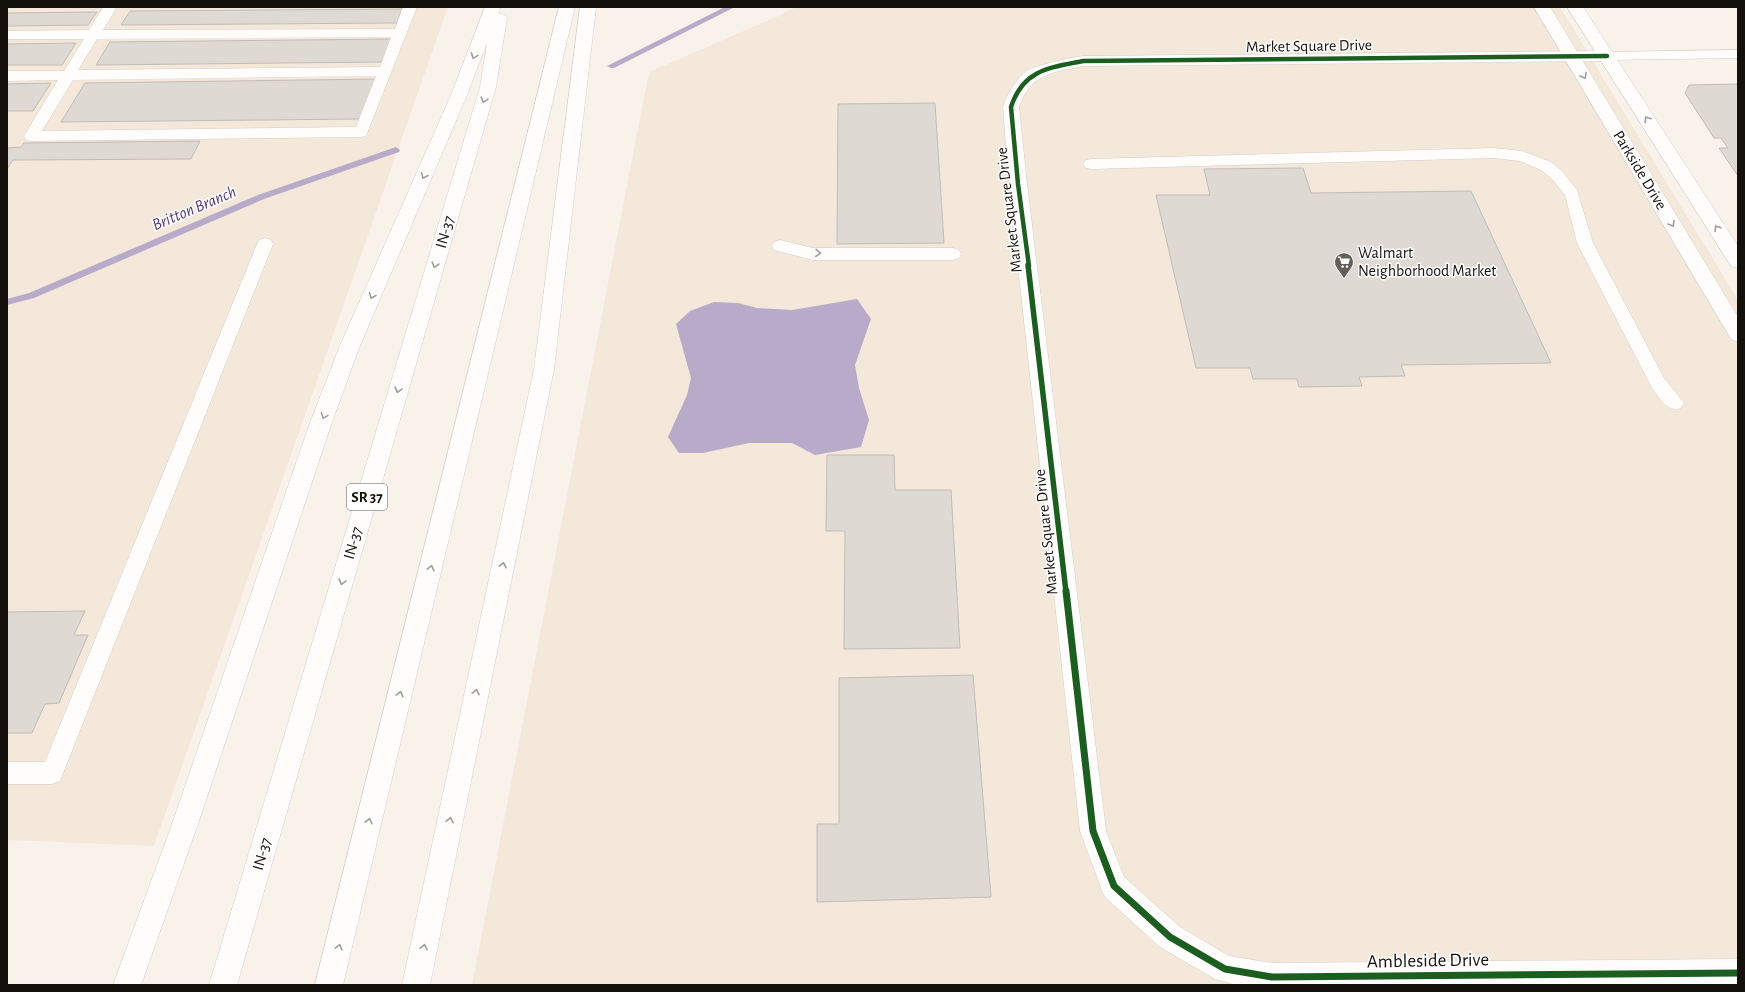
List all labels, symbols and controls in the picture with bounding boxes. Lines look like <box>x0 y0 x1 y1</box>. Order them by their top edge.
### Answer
street label: Market Square Drive <box>1246 37 1372 55</box>
one-way arrow <box>471 53 479 60</box>
one-way arrow <box>1579 72 1586 79</box>
one-way arrow <box>480 97 489 104</box>
one-way arrow <box>1644 116 1652 123</box>
street label: Parkside Drive <box>1610 128 1670 212</box>
street label: Market Square Drive <box>993 146 1025 274</box>
one-way arrow <box>421 172 429 180</box>
water label: Britton Branch <box>150 183 238 233</box>
street label: IN-37 <box>433 214 457 250</box>
one-way arrow <box>1668 220 1675 227</box>
one-way arrow <box>1714 225 1722 232</box>
place label: Walmart Neighborhood Market <box>1358 245 1496 279</box>
one-way arrow <box>815 249 821 258</box>
supermarket icon: Walmart Neighborhood Market <box>1333 251 1355 279</box>
one-way arrow <box>431 262 440 269</box>
one-way arrow <box>369 292 377 299</box>
one-way arrow <box>394 386 403 393</box>
one-way arrow <box>320 413 328 420</box>
street label: Market Square Drive <box>1031 468 1061 596</box>
road number: SR 37 <box>347 484 387 510</box>
street label: IN-37 <box>341 525 365 561</box>
one-way arrow <box>498 562 506 568</box>
one-way arrow <box>426 565 434 571</box>
one-way arrow <box>338 578 347 585</box>
one-way arrow <box>472 689 480 695</box>
one-way arrow <box>395 691 404 698</box>
one-way arrow <box>445 816 454 823</box>
one-way arrow <box>365 818 373 824</box>
street label: IN-37 <box>250 836 274 872</box>
one-way arrow <box>334 944 342 950</box>
one-way arrow <box>419 944 427 950</box>
street label: Ambleside Drive <box>1367 950 1489 972</box>

